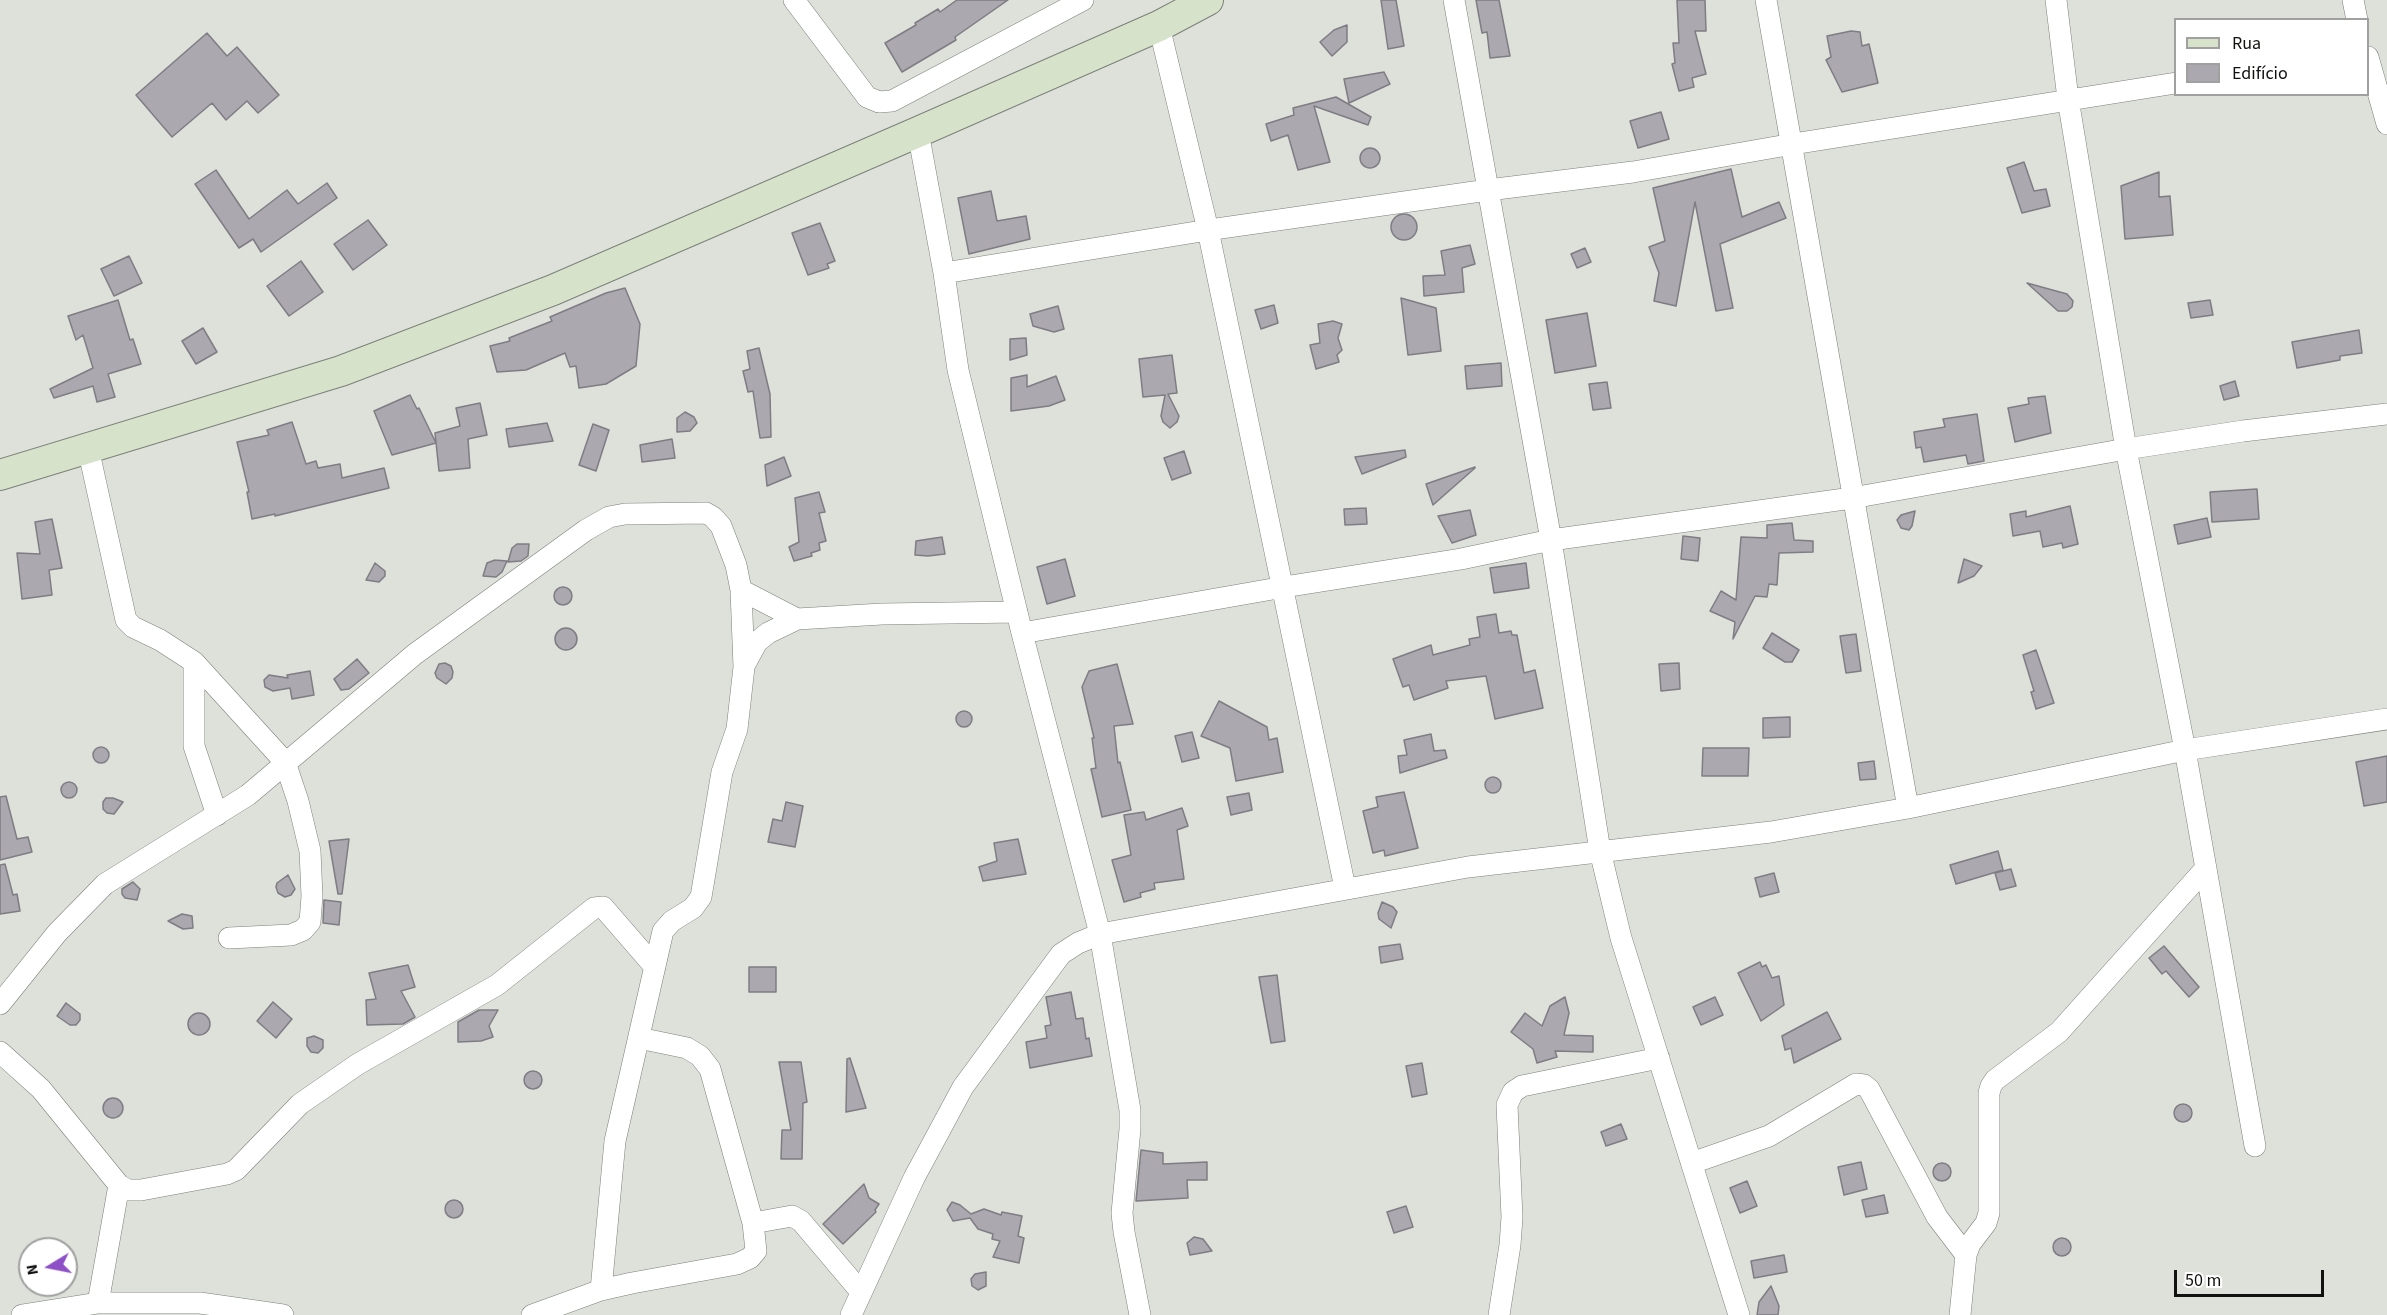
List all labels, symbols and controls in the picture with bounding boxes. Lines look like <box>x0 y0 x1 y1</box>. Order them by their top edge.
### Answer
legend <box>2174 18 2369 96</box>
text: Rua <box>2232 31 2261 56</box>
text: Edifício <box>2232 61 2288 86</box>
north arrow <box>18 1237 78 1297</box>
scale bar <box>2177 1258 2327 1296</box>
text: N <box>20 1263 44 1277</box>
text: 50 m <box>2185 1268 2221 1293</box>

